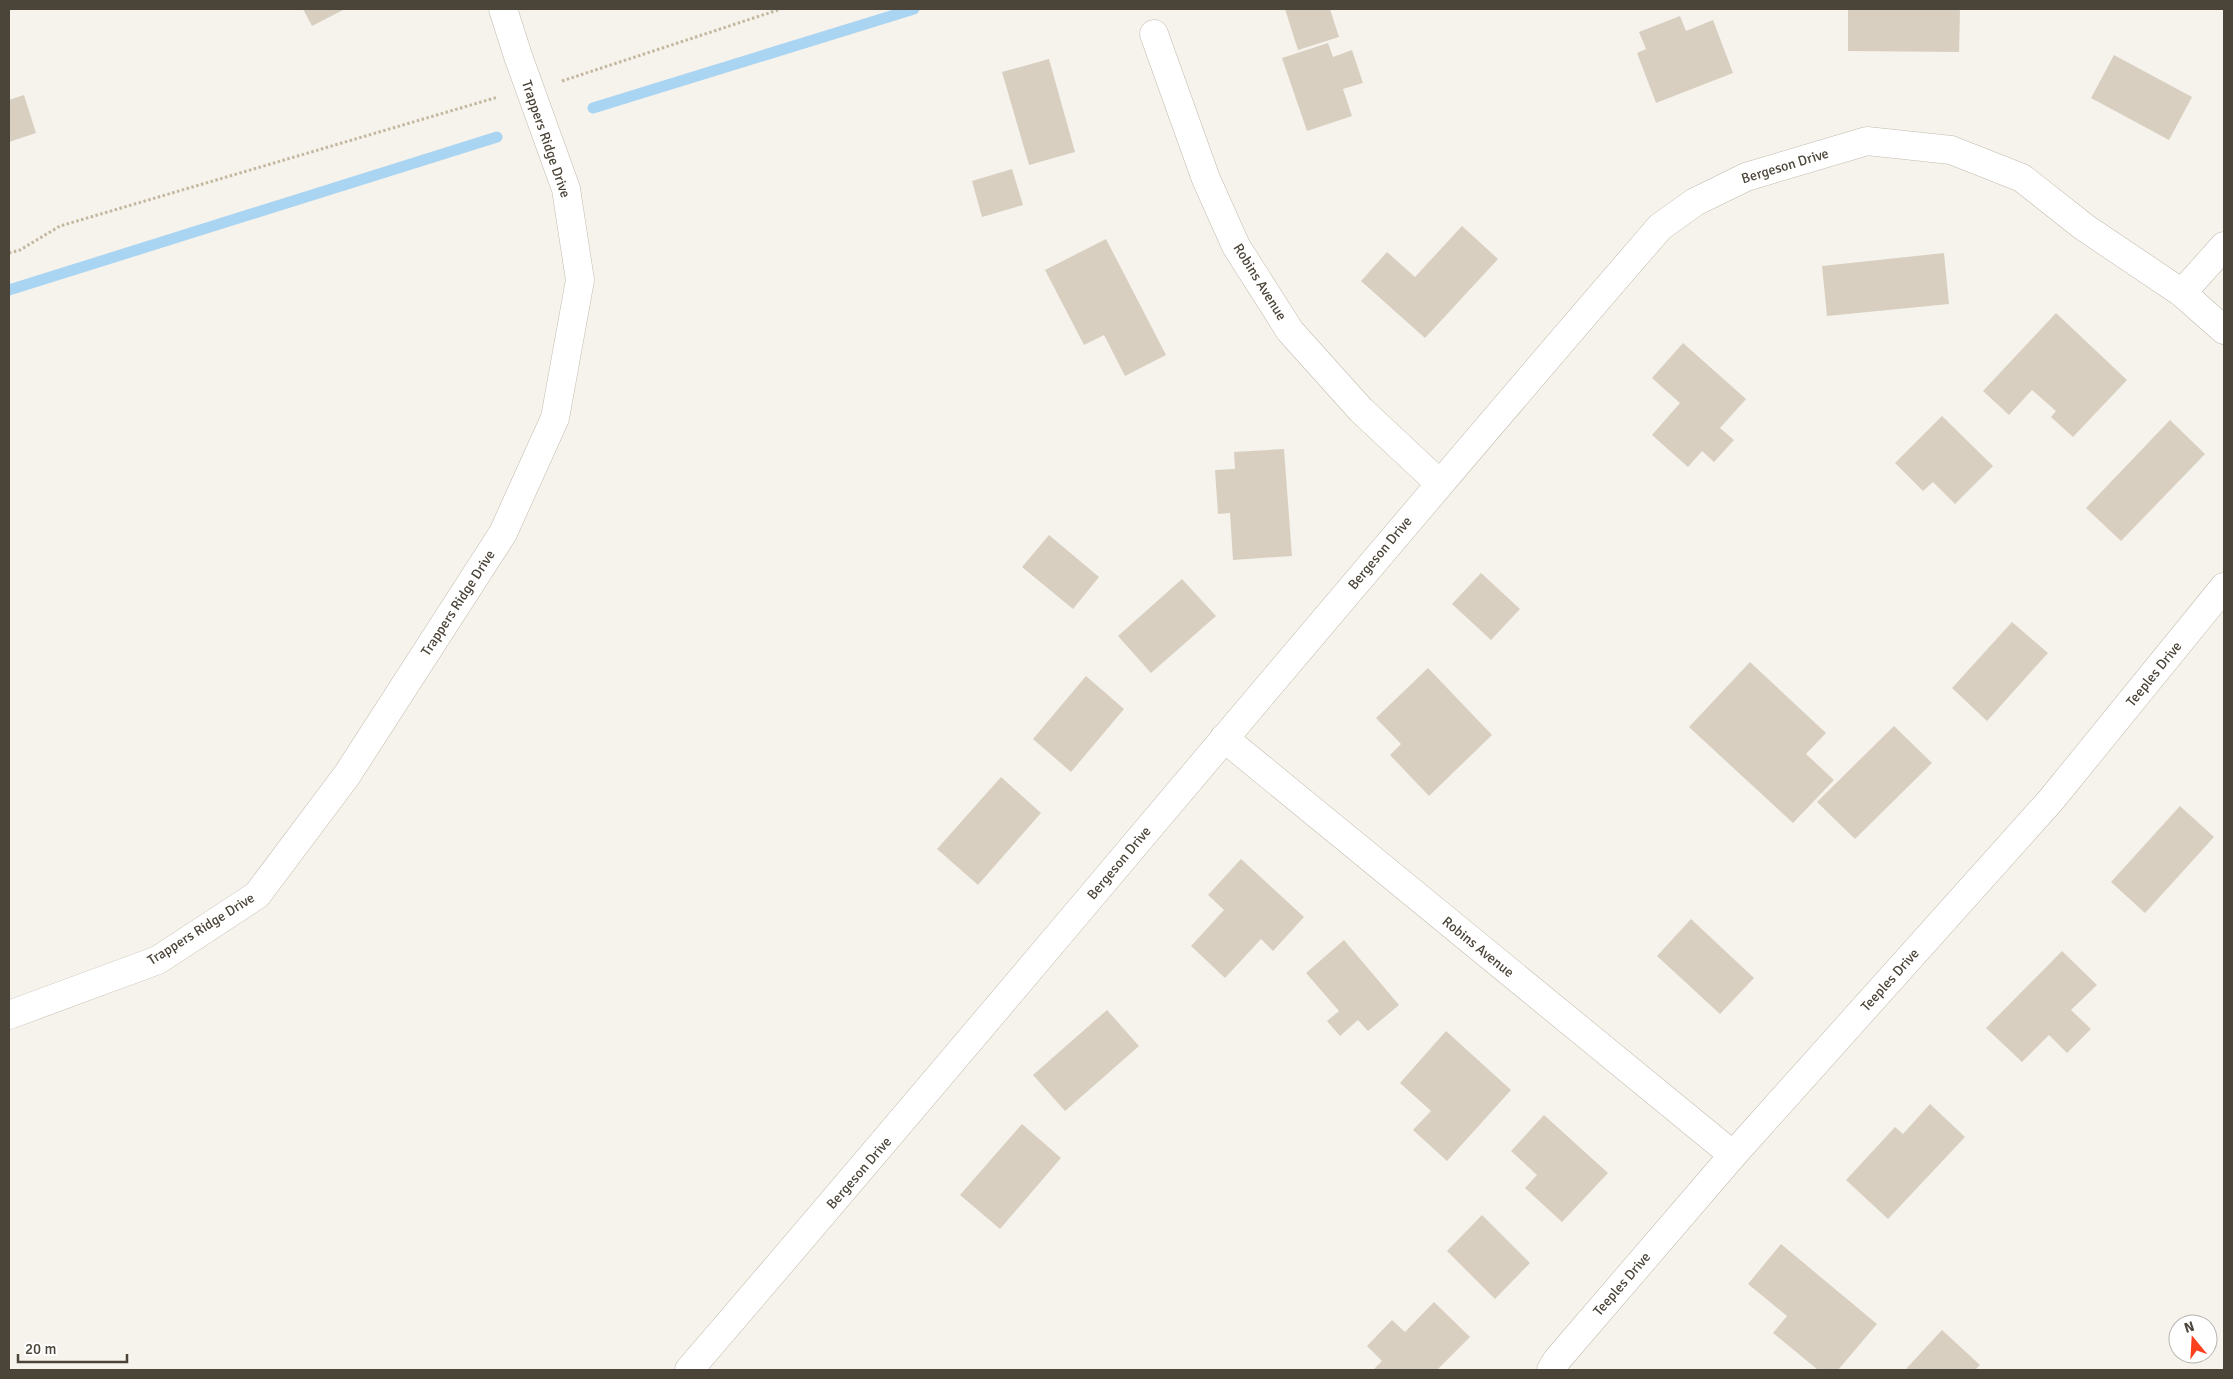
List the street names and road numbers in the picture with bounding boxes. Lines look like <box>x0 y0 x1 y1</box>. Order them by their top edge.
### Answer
street label: Trappers Ridge Drive <box>518 78 574 200</box>
street label: Bergeson Drive <box>1739 145 1831 187</box>
street label: Robins Avenue <box>1230 240 1290 324</box>
street label: Bergeson Drive <box>1344 513 1416 593</box>
street label: Trappers Ridge Drive <box>417 547 499 659</box>
street label: Teeples Drive <box>2123 638 2185 710</box>
street label: Bergeson Drive <box>1083 823 1155 903</box>
street label: Trappers Ridge Drive <box>144 889 258 969</box>
street label: Robins Avenue <box>1439 913 1517 981</box>
street label: Teeples Drive <box>1857 945 1923 1015</box>
street label: Bergeson Drive <box>823 1133 895 1213</box>
street label: Teeples Drive <box>1590 1249 1654 1319</box>

